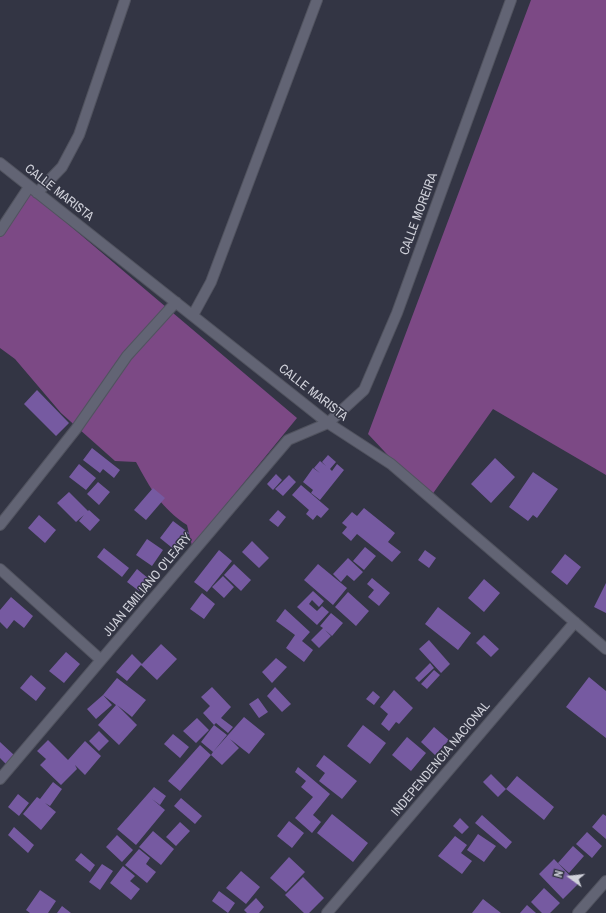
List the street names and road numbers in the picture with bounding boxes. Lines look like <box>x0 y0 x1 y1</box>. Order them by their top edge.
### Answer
street label: CALLE MARISTA <box>21 161 97 225</box>
street label: CALLE MOREIRA <box>397 171 441 257</box>
street label: CALLE MARISTA <box>275 361 351 425</box>
street label: JUAN EMILIANO O'LEARY <box>100 530 196 640</box>
street label: INDEPENDENCIA NACIONAL <box>388 698 494 820</box>

